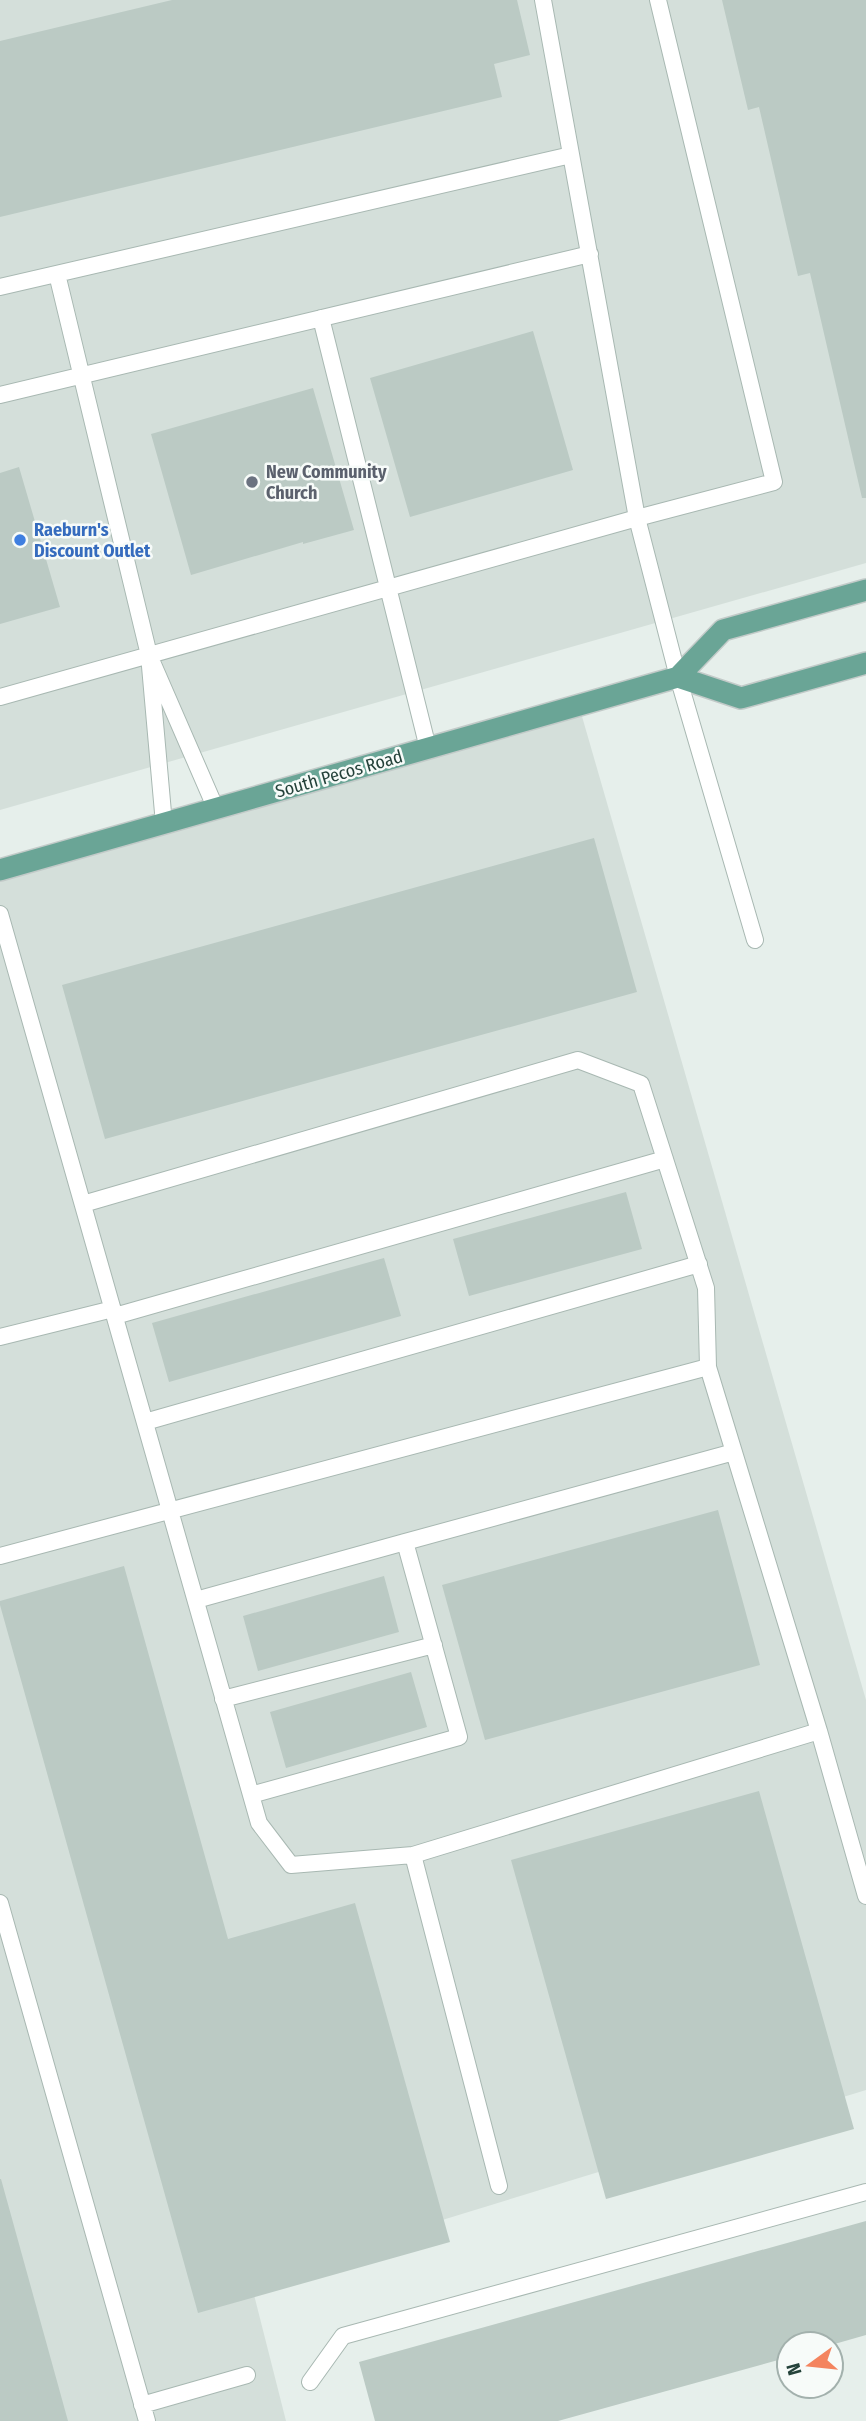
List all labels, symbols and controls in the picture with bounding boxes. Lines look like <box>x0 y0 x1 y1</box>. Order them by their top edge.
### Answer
place label: New Community Church <box>266 461 387 504</box>
marker: New Community Church <box>244 474 260 490</box>
place label: Raeburn's Discount Outlet <box>34 519 151 562</box>
marker: Raeburn's Discount Outlet <box>12 532 28 548</box>
street label: South Pecos Road <box>273 745 405 803</box>
north arrow <box>775 2330 845 2400</box>
text: N <box>781 2361 807 2378</box>

